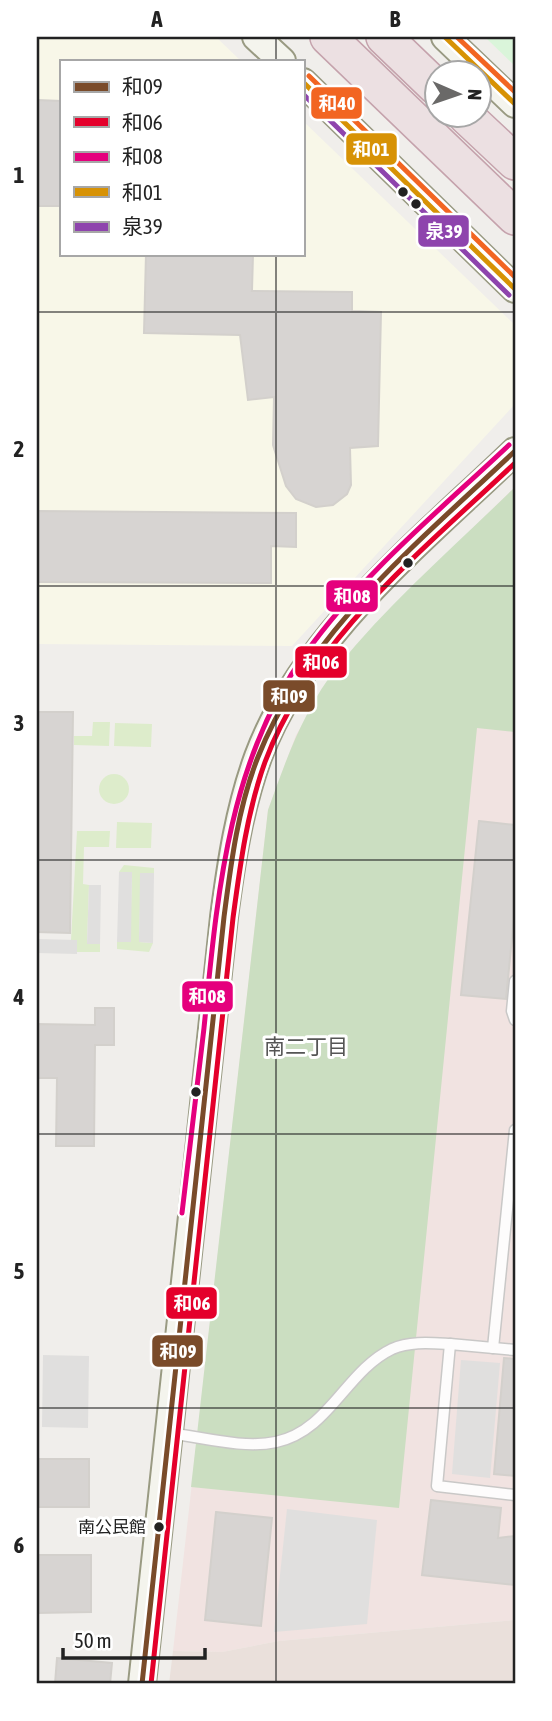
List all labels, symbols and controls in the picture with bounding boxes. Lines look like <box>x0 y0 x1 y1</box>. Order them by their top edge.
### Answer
text: A <box>150 6 163 32</box>
text: B <box>390 6 401 32</box>
legend <box>60 60 304 256</box>
north arrow <box>422 60 492 130</box>
text: 和09 <box>122 74 163 98</box>
line badge: 和40 <box>310 86 363 120</box>
text: N <box>464 89 486 101</box>
text: 和40 <box>319 92 355 114</box>
text: 和06 <box>122 110 163 134</box>
line badge: 和01 <box>345 132 398 166</box>
text: 和01 <box>353 138 389 160</box>
text: 和08 <box>122 144 163 168</box>
text: 1 <box>14 162 25 188</box>
text: 和01 <box>122 180 163 204</box>
unlabelled marker <box>396 185 410 199</box>
unlabelled marker <box>409 197 423 211</box>
text: 泉39 <box>122 214 163 238</box>
line badge: 泉39 <box>417 214 470 248</box>
text: 泉39 <box>426 220 462 242</box>
text: 2 <box>14 436 24 462</box>
unlabelled marker <box>401 556 415 570</box>
line badge: 和08 <box>325 579 379 613</box>
text: 和08 <box>334 585 370 607</box>
line badge: 和06 <box>294 645 348 679</box>
text: 和06 <box>303 651 339 673</box>
line badge: 和09 <box>262 679 316 713</box>
text: 和09 <box>271 685 307 707</box>
text: 3 <box>14 710 24 736</box>
line badge: 和08 <box>181 980 234 1013</box>
text: 4 <box>13 984 25 1010</box>
text: 和08 <box>189 985 225 1007</box>
district label: 南二丁目 <box>264 1034 348 1058</box>
unlabelled marker <box>189 1085 203 1099</box>
text: 5 <box>14 1258 25 1284</box>
line badge: 和06 <box>165 1286 218 1320</box>
text: 和06 <box>174 1292 210 1314</box>
line badge: 和09 <box>151 1334 204 1368</box>
text: 和09 <box>160 1340 196 1362</box>
place label: 南公民館 <box>78 1517 146 1537</box>
marker: 南公民館 <box>152 1520 166 1534</box>
text: 6 <box>14 1532 25 1558</box>
scale bar <box>63 1616 205 1660</box>
text: 50 m <box>74 1628 112 1652</box>

